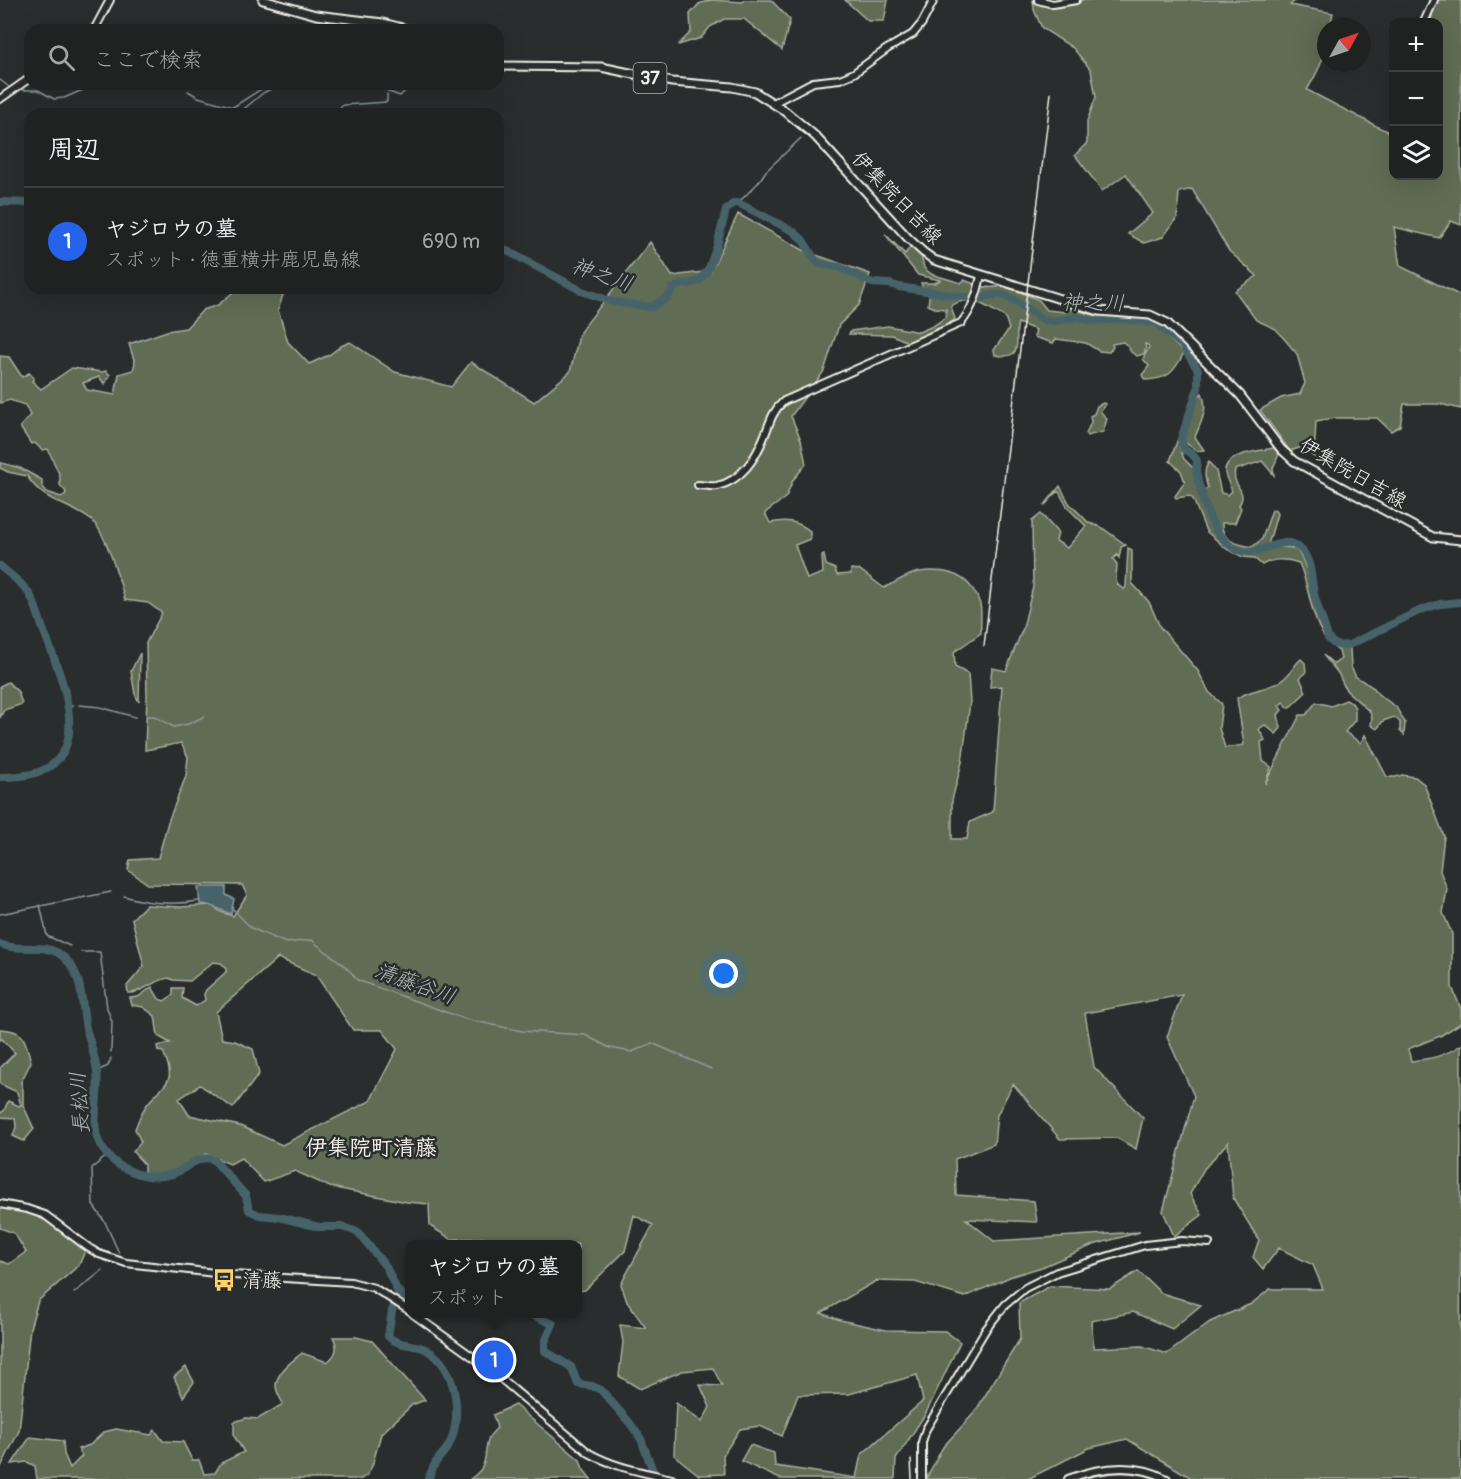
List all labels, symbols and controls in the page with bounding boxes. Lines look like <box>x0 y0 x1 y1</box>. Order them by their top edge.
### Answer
north arrow <box>1317 18 1371 72</box>
map controls <box>1389 18 1443 180</box>
button: + <box>1389 18 1443 72</box>
search box <box>24 24 504 90</box>
icon: search <box>45 41 78 74</box>
text: ここで検索 <box>93 46 203 74</box>
road number: 37 <box>634 63 666 93</box>
button: − <box>1389 72 1443 126</box>
button: layers <box>1389 126 1443 180</box>
text: 周辺 <box>48 134 100 166</box>
street label: 伊集院日吉線 <box>846 146 948 250</box>
text: ヤジロウの墓 <box>105 215 237 243</box>
text: 1 <box>64 229 71 254</box>
text: 690 m <box>422 229 480 254</box>
text: スポット · 徳重横井鹿児島線 <box>105 247 360 272</box>
water label: 神之川 <box>568 252 636 298</box>
water label: 神之川 <box>1061 289 1125 317</box>
street label: 伊集院日吉線 <box>1295 432 1411 514</box>
water label: 清藤谷川 <box>371 957 459 1011</box>
your location <box>709 959 738 988</box>
water label: 長松川 <box>64 1071 96 1135</box>
district label: 伊集院町清藤 <box>305 1134 437 1162</box>
popup <box>405 1240 582 1318</box>
text: ヤジロウの墓 <box>427 1253 560 1281</box>
bus stop icon: 清藤 <box>211 1267 237 1293</box>
place label: 清藤 <box>242 1268 282 1293</box>
text: スポット <box>427 1285 507 1310</box>
pin: 1 <box>474 1338 514 1382</box>

